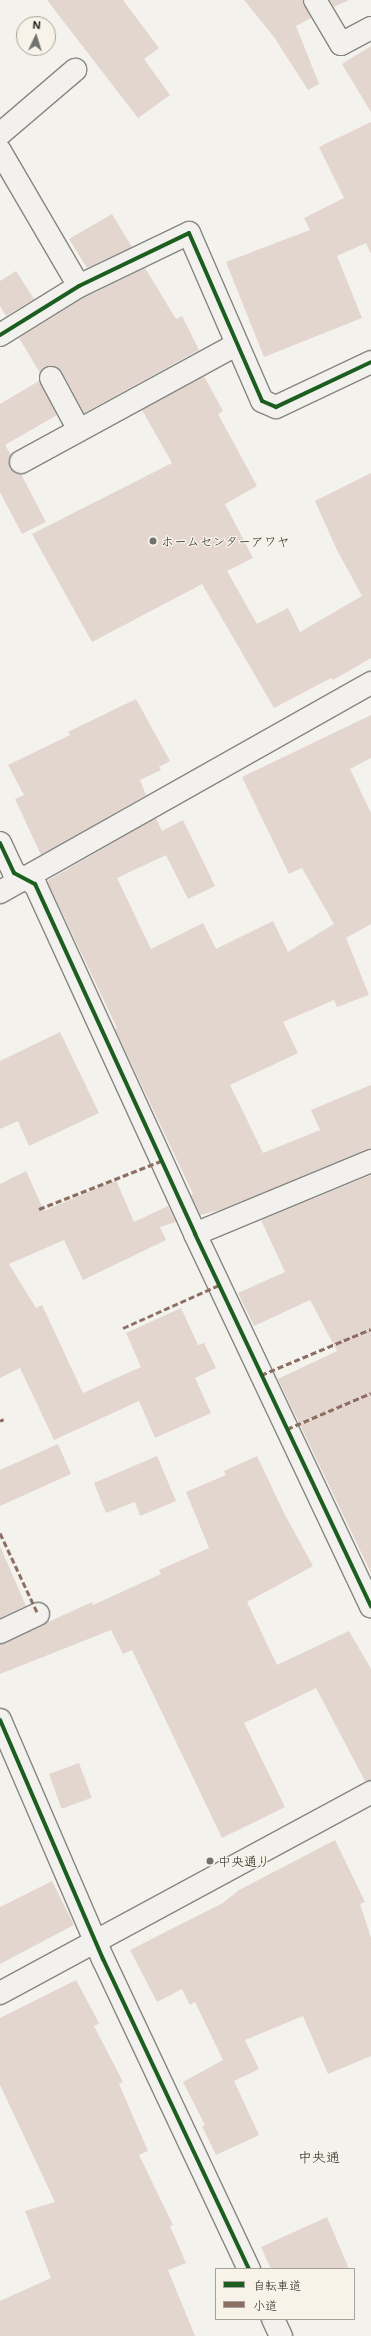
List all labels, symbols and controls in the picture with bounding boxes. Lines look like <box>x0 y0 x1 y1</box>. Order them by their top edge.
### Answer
north arrow <box>16 16 56 56</box>
text: N <box>32 17 41 32</box>
place label: ホームセンターアワヤ <box>161 533 291 549</box>
marker: ホームセンターアワヤ <box>148 536 158 546</box>
place label: 中央通り <box>218 1853 270 1869</box>
marker: 中央通り <box>205 1856 215 1866</box>
district label: 中央通 <box>298 2149 340 2165</box>
legend <box>215 2268 355 2320</box>
text: 自転車道 <box>253 2277 301 2293</box>
text: 小道 <box>253 2297 277 2313</box>

